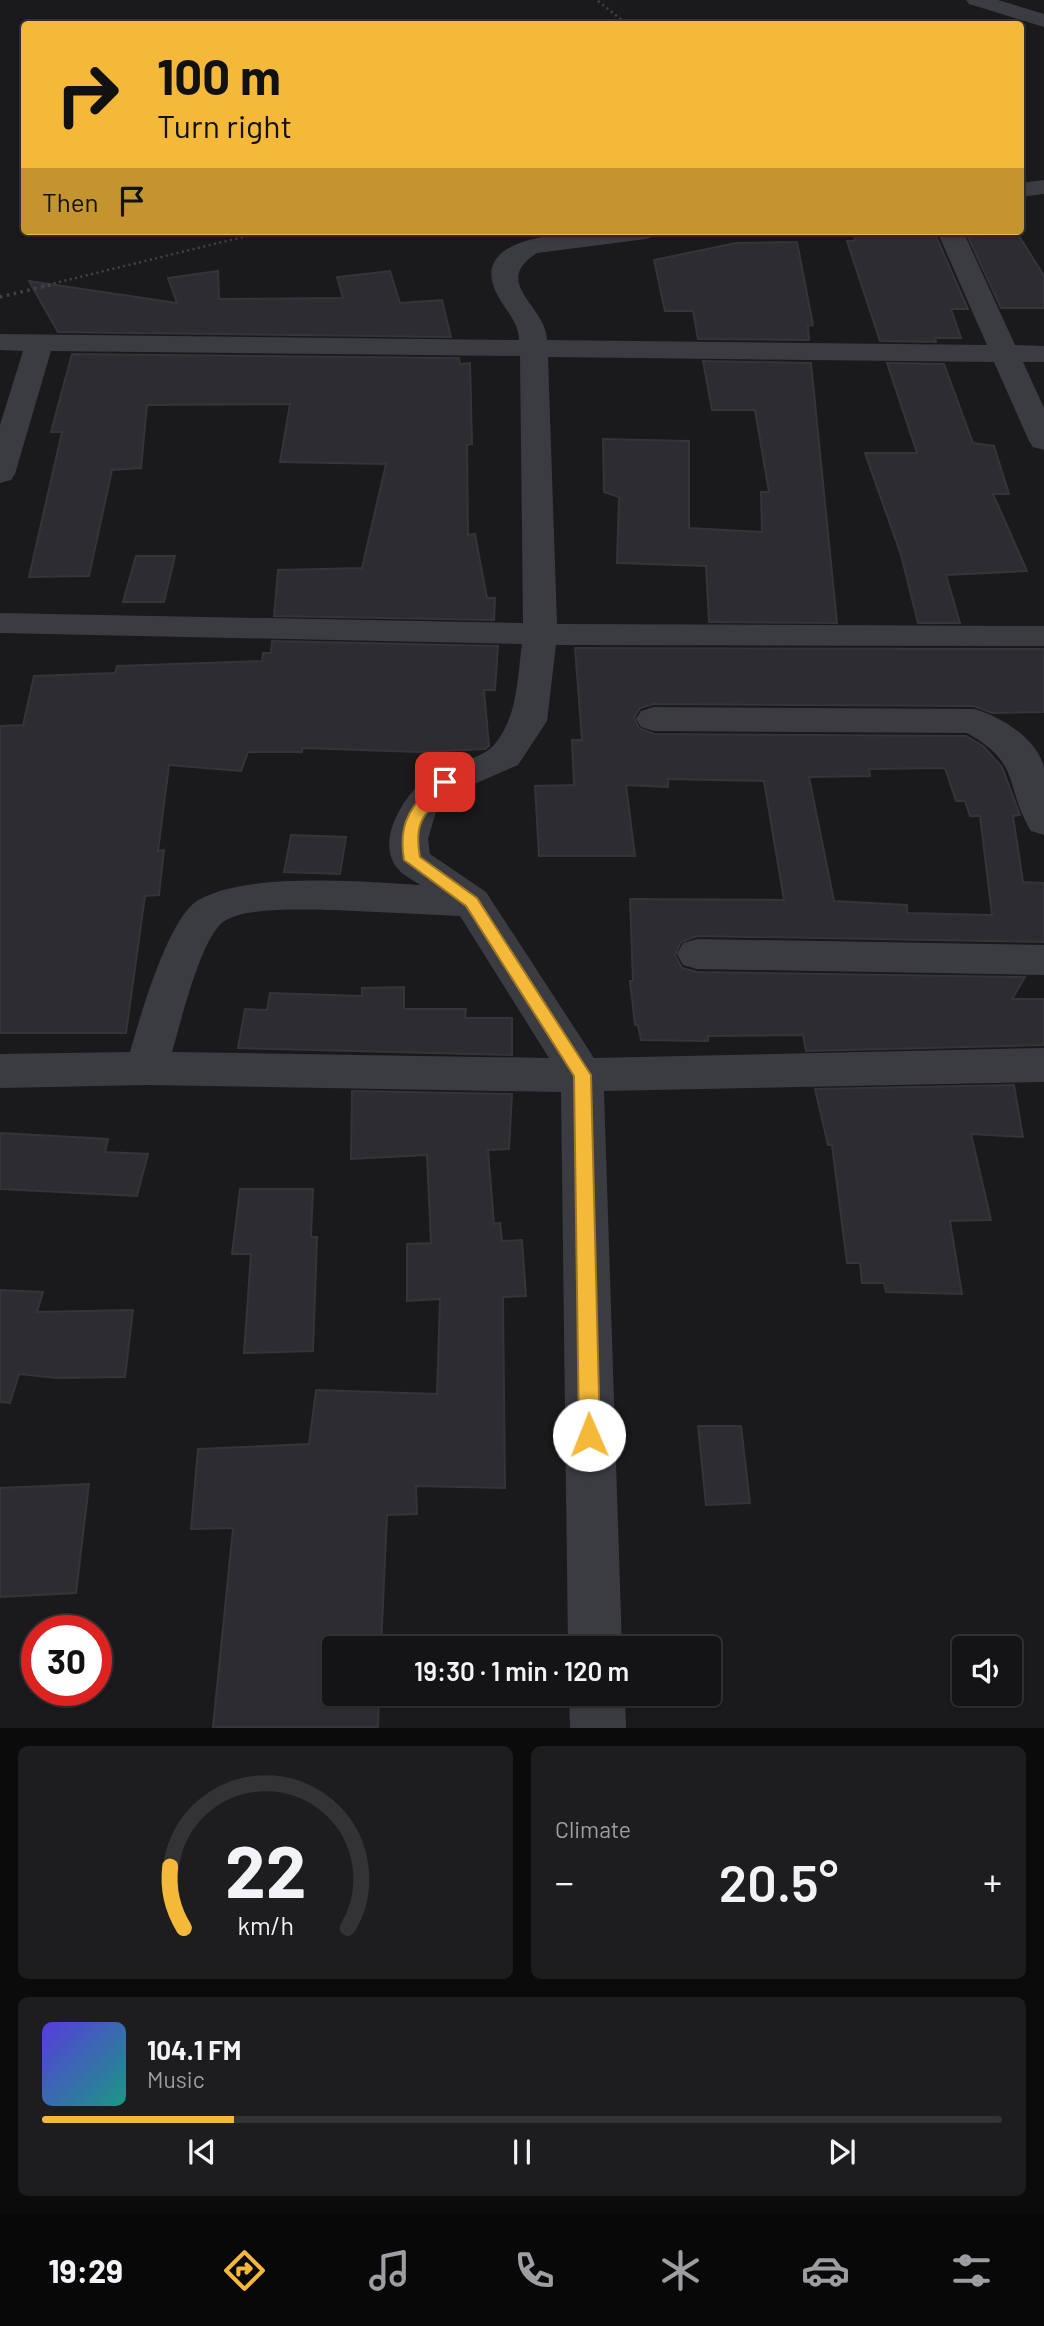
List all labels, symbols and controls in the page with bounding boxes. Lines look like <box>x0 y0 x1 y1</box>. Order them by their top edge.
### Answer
text: 100 m <box>157 46 281 105</box>
icon: right <box>42 49 133 140</box>
text: Turn right <box>157 106 292 144</box>
icon: arrive <box>113 182 151 220</box>
text: Then <box>42 186 99 217</box>
pin <box>415 752 475 812</box>
icon: arrive <box>426 763 464 801</box>
position arrow <box>552 1398 626 1472</box>
speed limit sign: 30 <box>21 1615 112 1706</box>
map controls <box>952 1636 1022 1706</box>
button: sound <box>952 1636 1022 1706</box>
text: 19:30 · 1 min · 120 m <box>414 1655 629 1686</box>
text: Climate <box>555 1815 631 1843</box>
text: 22 <box>225 1826 306 1914</box>
text: 20.5° <box>719 1850 838 1912</box>
text: − <box>555 1858 574 1904</box>
text: + <box>983 1858 1002 1904</box>
text: km/h <box>237 1910 294 1940</box>
text: 104.1 FM <box>147 2034 241 2065</box>
text: Music <box>147 2065 205 2093</box>
icon: previous <box>183 2133 221 2171</box>
icon: pause <box>503 2133 541 2171</box>
icon: next <box>823 2133 861 2171</box>
icon: directions <box>220 2246 269 2295</box>
icon: music <box>365 2246 414 2295</box>
icon: phone <box>510 2246 559 2295</box>
icon: climate <box>656 2246 705 2295</box>
icon: car <box>801 2246 850 2295</box>
icon: filters <box>947 2246 996 2295</box>
text: 19:29 <box>48 2251 123 2289</box>

